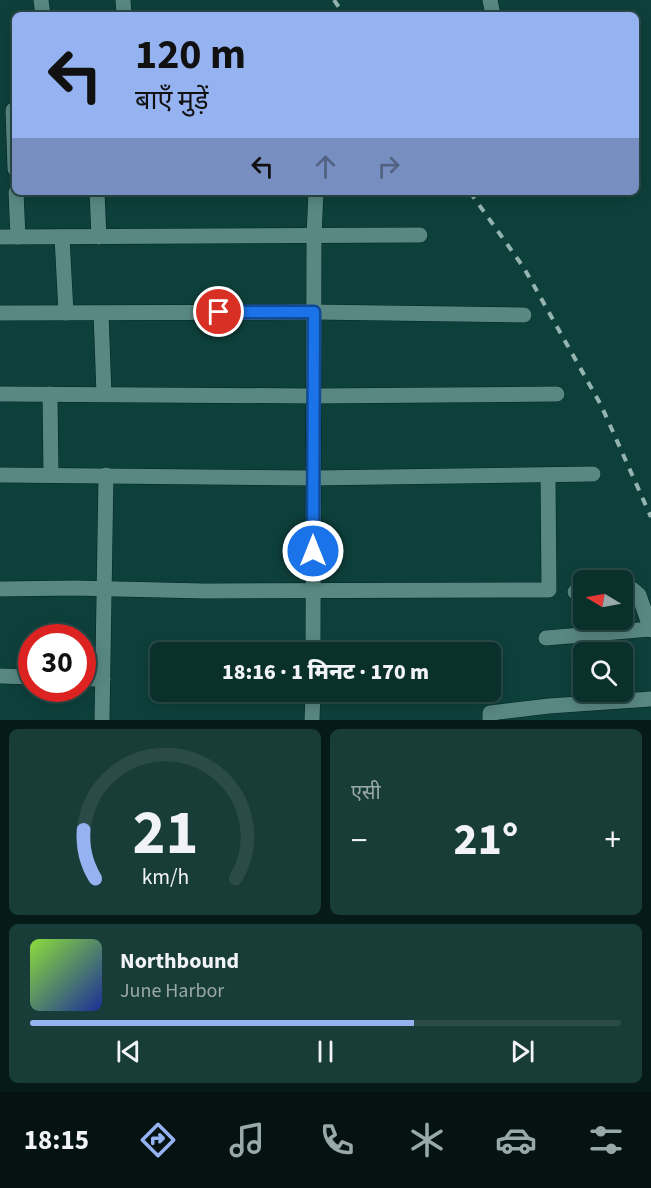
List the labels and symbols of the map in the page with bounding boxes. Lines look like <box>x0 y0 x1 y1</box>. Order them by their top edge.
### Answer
pin <box>193 286 244 337</box>
position arrow <box>281 519 345 583</box>
north arrow <box>573 570 633 630</box>
speed limit sign: 30 <box>18 624 96 702</box>

